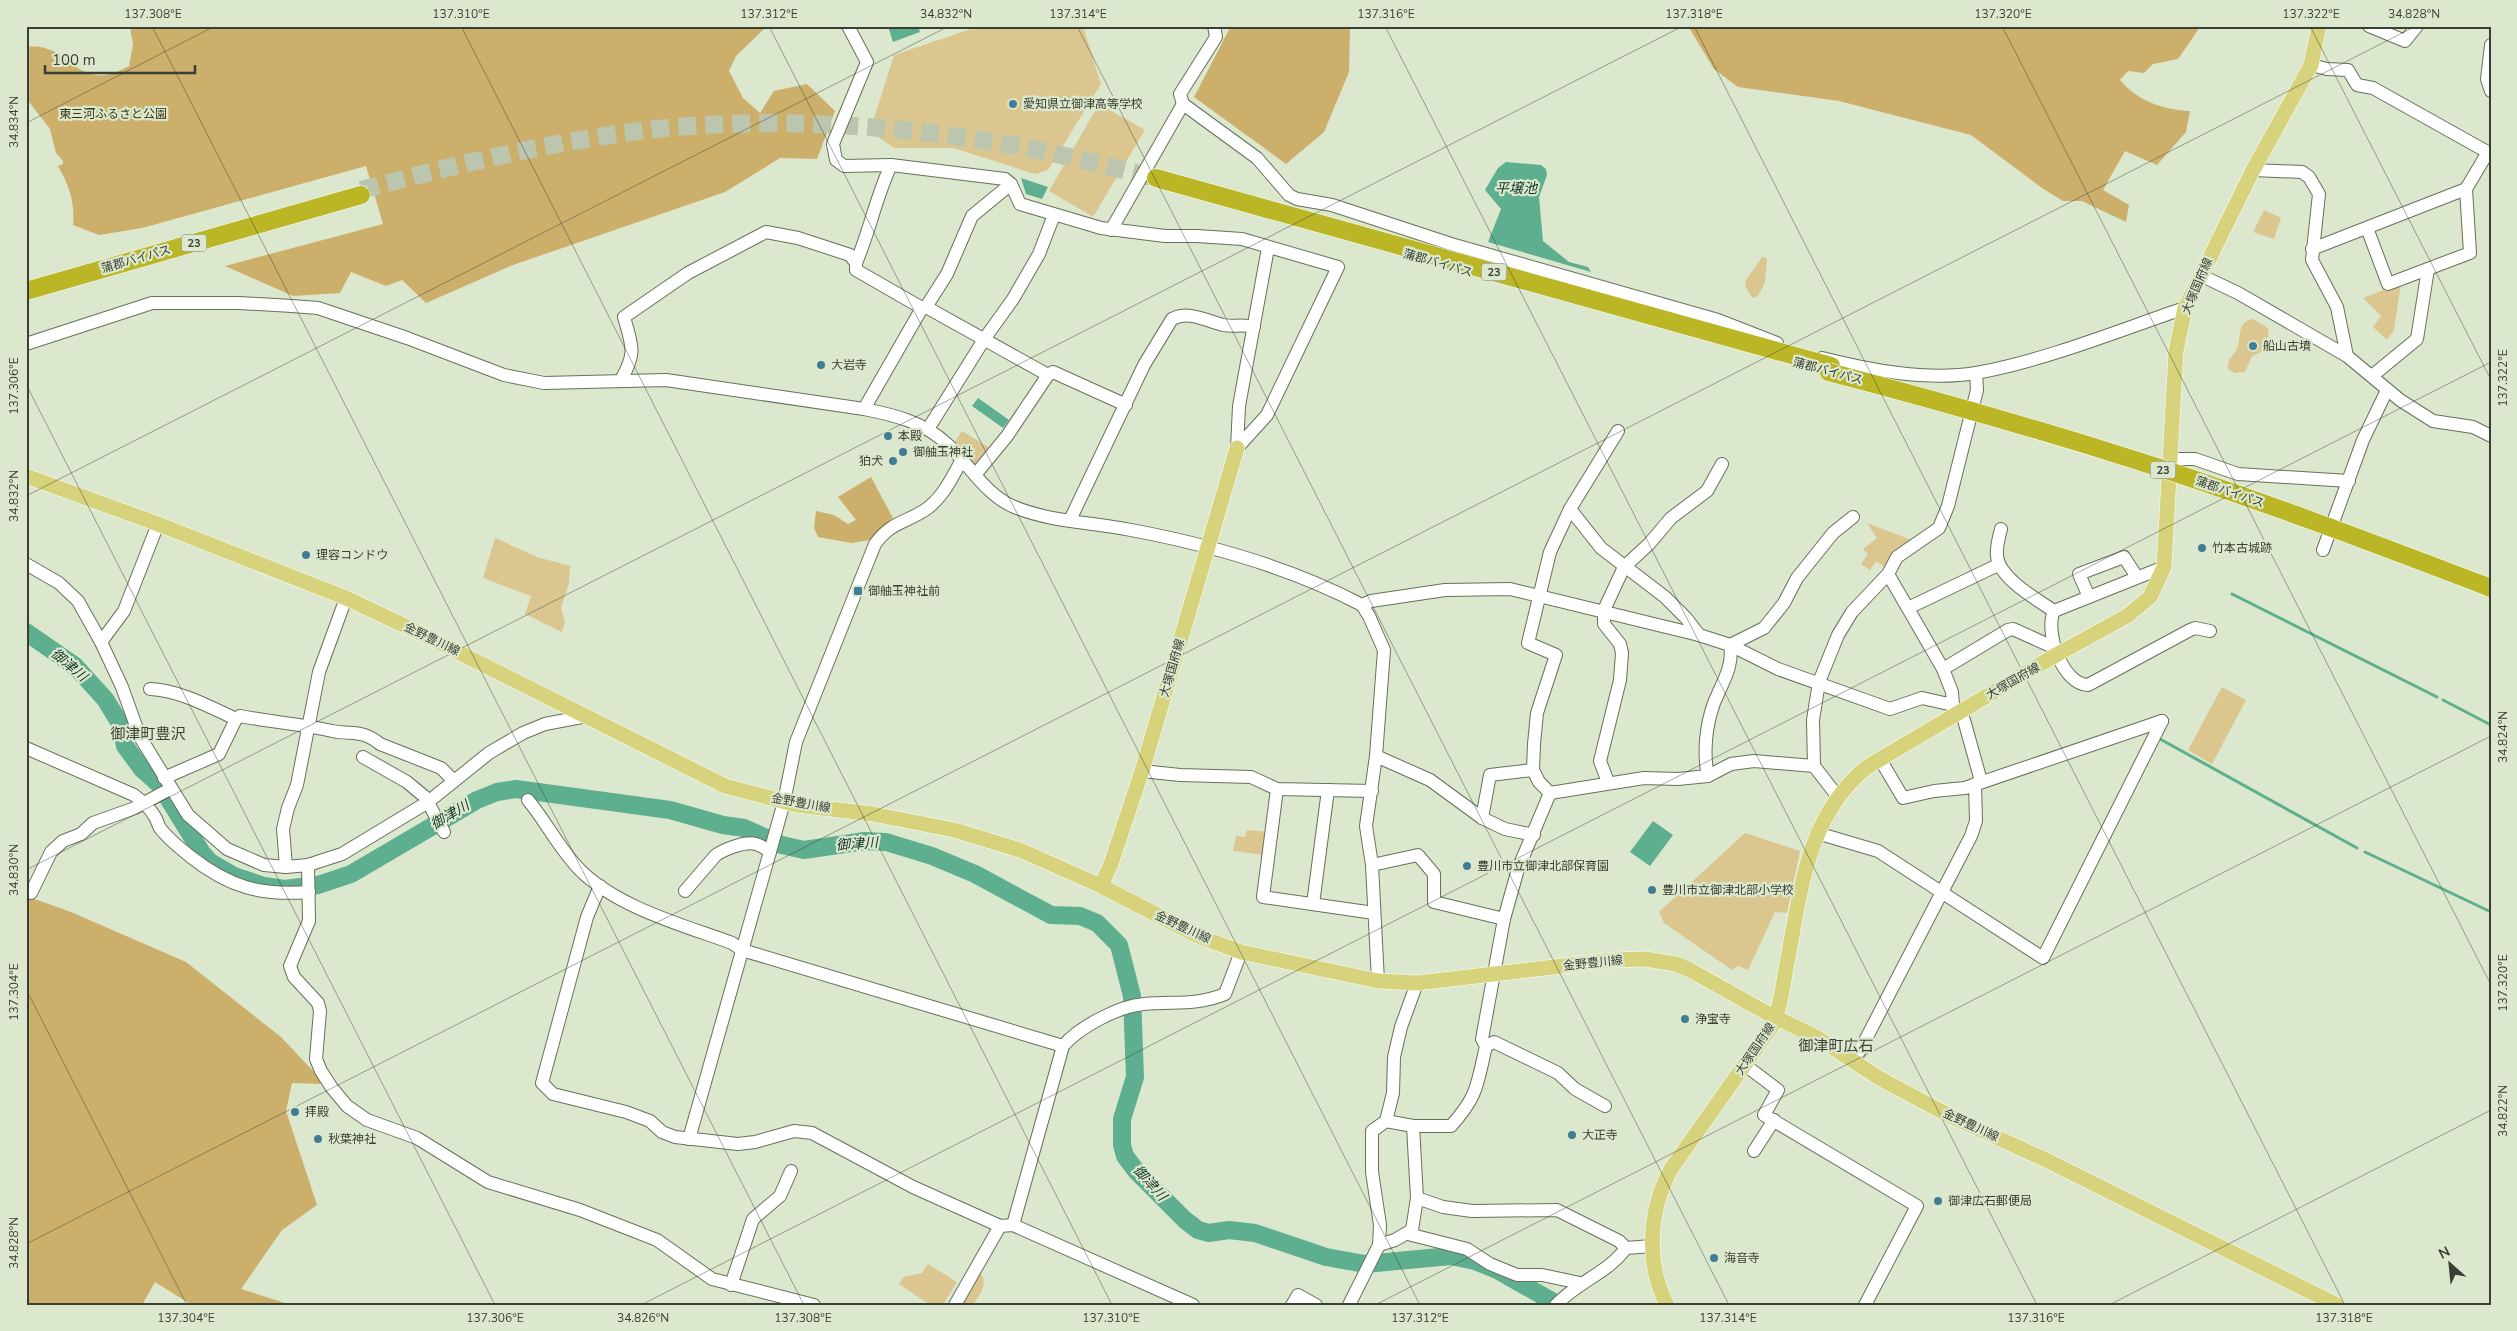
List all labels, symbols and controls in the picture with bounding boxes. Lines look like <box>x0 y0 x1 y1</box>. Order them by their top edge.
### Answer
text: 137.308°E <box>124 6 182 22</box>
text: 137.310°E <box>432 6 490 22</box>
text: 137.312°E <box>740 6 798 22</box>
text: 34.832°N <box>920 6 972 22</box>
text: 137.314°E <box>1049 6 1107 22</box>
text: 137.316°E <box>1357 6 1415 22</box>
text: 137.318°E <box>1665 6 1723 22</box>
text: 137.320°E <box>1974 6 2032 22</box>
text: 137.322°E <box>2282 6 2340 22</box>
text: 34.828°N <box>2388 6 2440 22</box>
scale bar <box>45 42 195 74</box>
text: 100 m <box>52 50 96 70</box>
text: 34.834°N <box>6 96 22 148</box>
place label: 愛知県立御津高等学校 <box>1023 96 1143 112</box>
marker: 愛知県立御津高等学校 <box>1007 98 1019 110</box>
park label: 東三河ふるさと公園 <box>59 106 167 122</box>
water label: 平壌池 <box>1495 179 1539 198</box>
road number: 23 <box>182 234 206 252</box>
street label: 蒲郡バイパス <box>99 241 173 277</box>
street label: 蒲郡バイパス <box>1401 245 1475 281</box>
street label: 大塚国府線 <box>2178 255 2216 317</box>
road number: 23 <box>1482 264 1506 280</box>
place label: 船山古墳 <box>2263 338 2311 354</box>
marker: 船山古墳 <box>2247 340 2259 352</box>
text: 137.322°E <box>2495 349 2511 407</box>
street label: 蒲郡バイパス <box>1791 354 1865 388</box>
text: 137.306°E <box>6 357 22 415</box>
place label: 大岩寺 <box>831 357 867 373</box>
marker: 大岩寺 <box>815 359 827 371</box>
place label: 本殿 <box>898 428 922 444</box>
marker: 本殿 <box>882 430 894 442</box>
place label: 御舳玉神社 <box>913 444 973 460</box>
marker: 御舳玉神社 <box>897 446 909 458</box>
place label: 狛犬 <box>859 453 883 469</box>
marker: 狛犬 <box>887 455 899 467</box>
road number: 23 <box>2150 462 2176 478</box>
text: 34.832°N <box>6 470 22 522</box>
street label: 蒲郡バイパス <box>2193 473 2267 511</box>
place label: 竹本古城跡 <box>2212 540 2272 556</box>
marker: 竹本古城跡 <box>2196 542 2208 554</box>
place label: 理容コンドウ <box>316 547 388 563</box>
marker: 理容コンドウ <box>300 549 312 561</box>
place label: 御舳玉神社前 <box>868 583 940 599</box>
marker: 御舳玉神社前 <box>852 585 864 597</box>
street label: 金野豊川線 <box>402 619 462 659</box>
street label: 大塚国府線 <box>1156 637 1188 699</box>
water label: 御津川 <box>47 644 93 687</box>
street label: 大塚国府線 <box>1983 659 2043 703</box>
text: 34.824°N <box>2495 711 2511 763</box>
district label: 御津町豊沢 <box>110 724 186 744</box>
street label: 金野豊川線 <box>770 790 832 816</box>
water label: 御津川 <box>427 795 475 834</box>
water label: 御津川 <box>835 833 881 855</box>
text: 34.830°N <box>6 844 22 896</box>
place label: 豊川市立御津北部保育園 <box>1477 858 1609 874</box>
marker: 豊川市立御津北部保育園 <box>1461 860 1473 872</box>
place label: 豊川市立御津北部小学校 <box>1662 882 1794 898</box>
marker: 豊川市立御津北部小学校 <box>1646 884 1658 896</box>
street label: 金野豊川線 <box>1152 907 1214 947</box>
street label: 金野豊川線 <box>1562 952 1624 974</box>
text: 137.320°E <box>2495 954 2511 1012</box>
text: 137.304°E <box>6 963 22 1021</box>
place label: 浄宝寺 <box>1695 1011 1731 1027</box>
marker: 浄宝寺 <box>1679 1013 1691 1025</box>
street label: 大塚国府線 <box>1732 1020 1778 1078</box>
district label: 御津町広石 <box>1798 1036 1874 1056</box>
text: 34.822°N <box>2495 1085 2511 1137</box>
place label: 拝殿 <box>305 1104 329 1120</box>
street label: 金野豊川線 <box>1940 1105 2002 1145</box>
marker: 拝殿 <box>289 1106 301 1118</box>
place label: 大正寺 <box>1582 1127 1618 1143</box>
marker: 大正寺 <box>1566 1129 1578 1141</box>
place label: 秋葉神社 <box>328 1131 376 1147</box>
marker: 秋葉神社 <box>312 1133 324 1145</box>
water label: 御津川 <box>1129 1161 1172 1206</box>
place label: 御津広石郵便局 <box>1948 1193 2032 1209</box>
marker: 御津広石郵便局 <box>1932 1195 1944 1207</box>
text: 34.828°N <box>6 1217 22 1269</box>
north arrow <box>2424 1238 2474 1288</box>
text: N <box>2435 1242 2453 1264</box>
place label: 海音寺 <box>1724 1250 1760 1266</box>
marker: 海音寺 <box>1708 1252 1720 1264</box>
text: 137.304°E <box>157 1310 215 1326</box>
text: 137.306°E <box>466 1310 524 1326</box>
text: 34.826°N <box>617 1310 669 1326</box>
text: 137.308°E <box>774 1310 832 1326</box>
text: 137.310°E <box>1082 1310 1140 1326</box>
text: 137.312°E <box>1391 1310 1449 1326</box>
text: 137.314°E <box>1699 1310 1757 1326</box>
text: 137.316°E <box>2007 1310 2065 1326</box>
text: 137.318°E <box>2315 1310 2373 1326</box>

